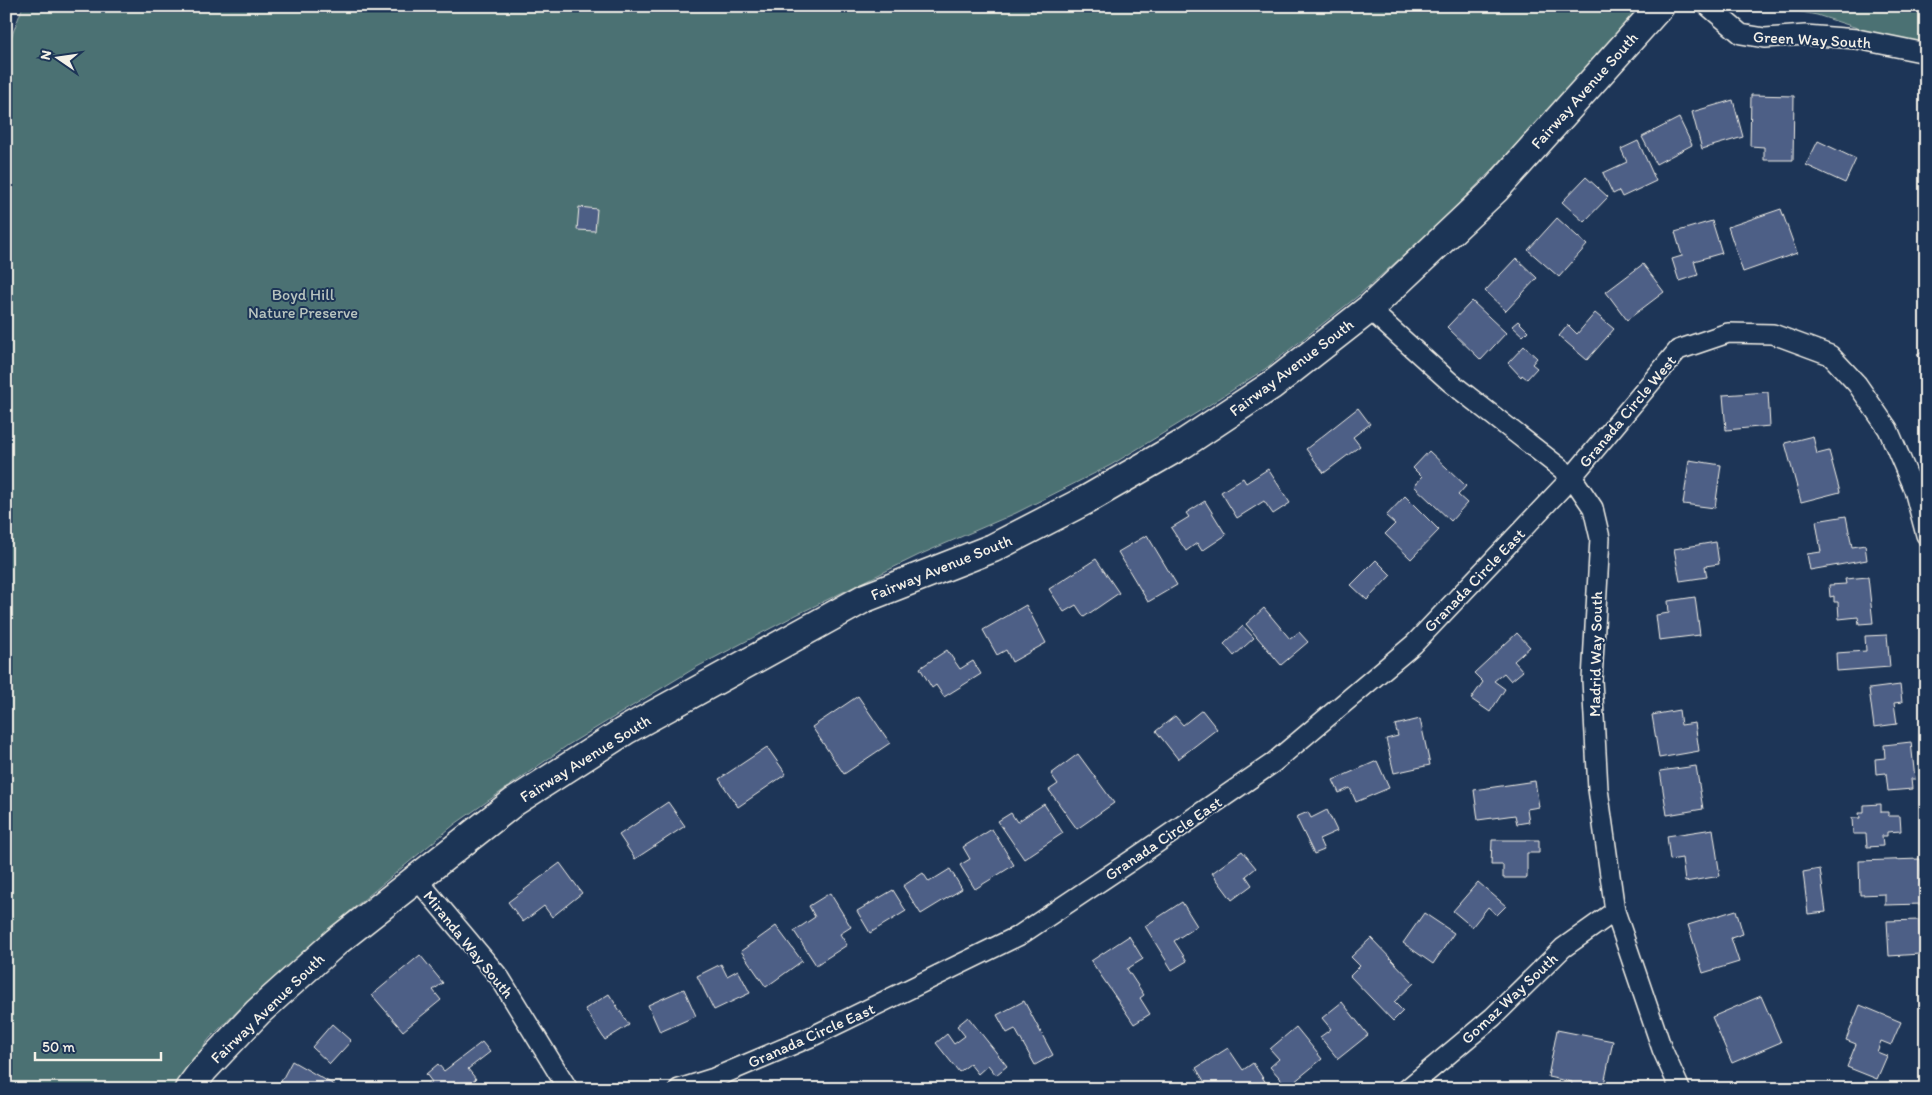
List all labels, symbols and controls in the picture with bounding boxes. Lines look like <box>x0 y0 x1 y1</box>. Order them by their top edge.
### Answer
street label: Green Way South <box>1753 27 1871 52</box>
street label: Fairway Avenue South <box>1527 28 1642 153</box>
north arrow <box>32 32 82 82</box>
text: N <box>36 49 55 62</box>
park label: Boyd Hill Nature Preserve <box>248 285 358 322</box>
street label: Fairway Avenue South <box>1225 315 1357 420</box>
street label: Granada Circle West <box>1575 351 1680 471</box>
street label: Granada Circle East <box>1420 525 1529 636</box>
street label: Fairway Avenue South <box>868 530 1015 604</box>
street label: Madrid Way South <box>1585 591 1606 717</box>
street label: Fairway Avenue South <box>516 710 654 806</box>
street label: Granada Circle East <box>1101 792 1225 885</box>
street label: Miranda Way South <box>419 887 518 1002</box>
street label: Fairway Avenue South <box>207 949 328 1067</box>
street label: Gomaz Way South <box>1457 949 1561 1048</box>
street label: Granada Circle East <box>745 999 878 1072</box>
scale bar <box>35 1030 161 1062</box>
text: 50 m <box>42 1038 75 1056</box>

